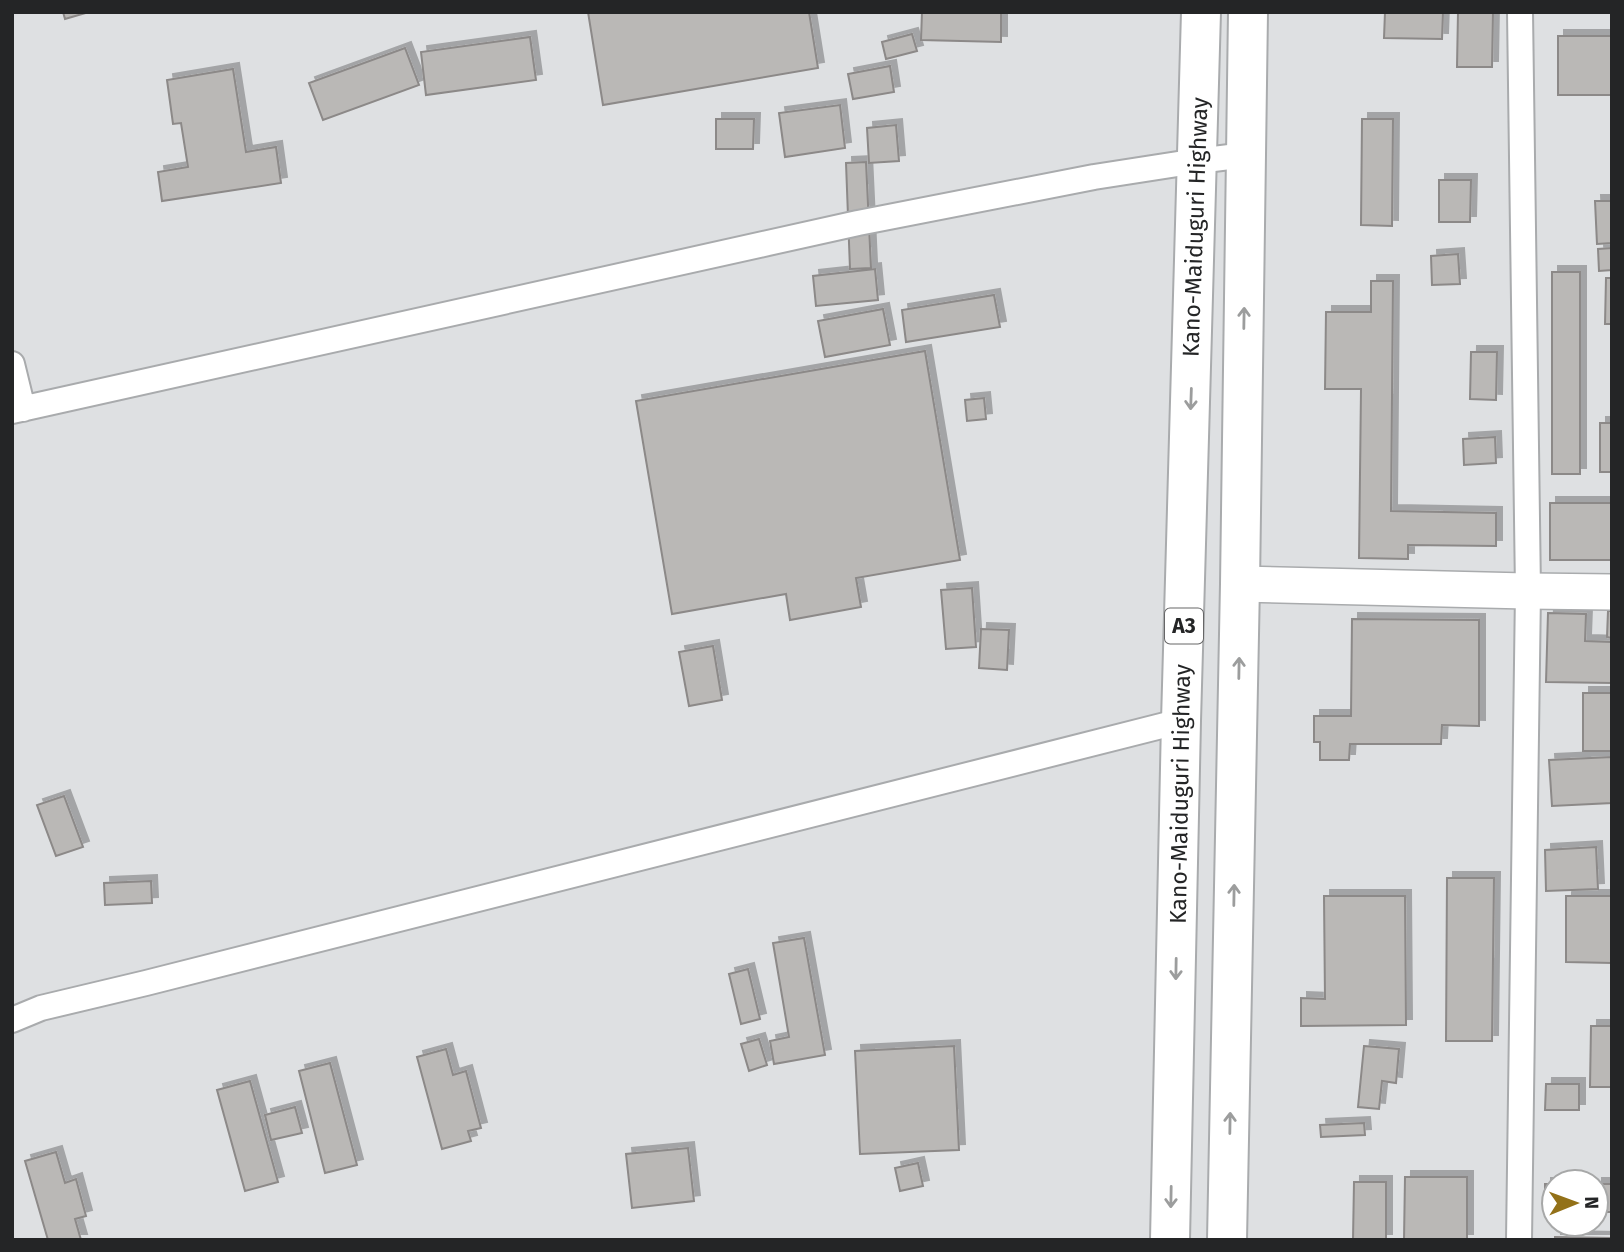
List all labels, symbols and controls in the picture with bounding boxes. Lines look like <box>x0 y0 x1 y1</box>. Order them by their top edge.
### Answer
street label: Kano-Maiduguri Highway <box>1176 96 1214 357</box>
one-way arrow <box>1237 306 1250 329</box>
one-way arrow <box>1184 387 1197 410</box>
road number: A3 <box>1165 608 1203 644</box>
one-way arrow <box>1232 656 1245 679</box>
street label: Kano-Maiduguri Highway <box>1164 663 1196 924</box>
one-way arrow <box>1227 884 1241 907</box>
one-way arrow <box>1169 957 1183 980</box>
one-way arrow <box>1223 1111 1236 1134</box>
north arrow <box>1540 1168 1610 1238</box>
one-way arrow <box>1164 1185 1178 1208</box>
text: N <box>1580 1196 1603 1209</box>

